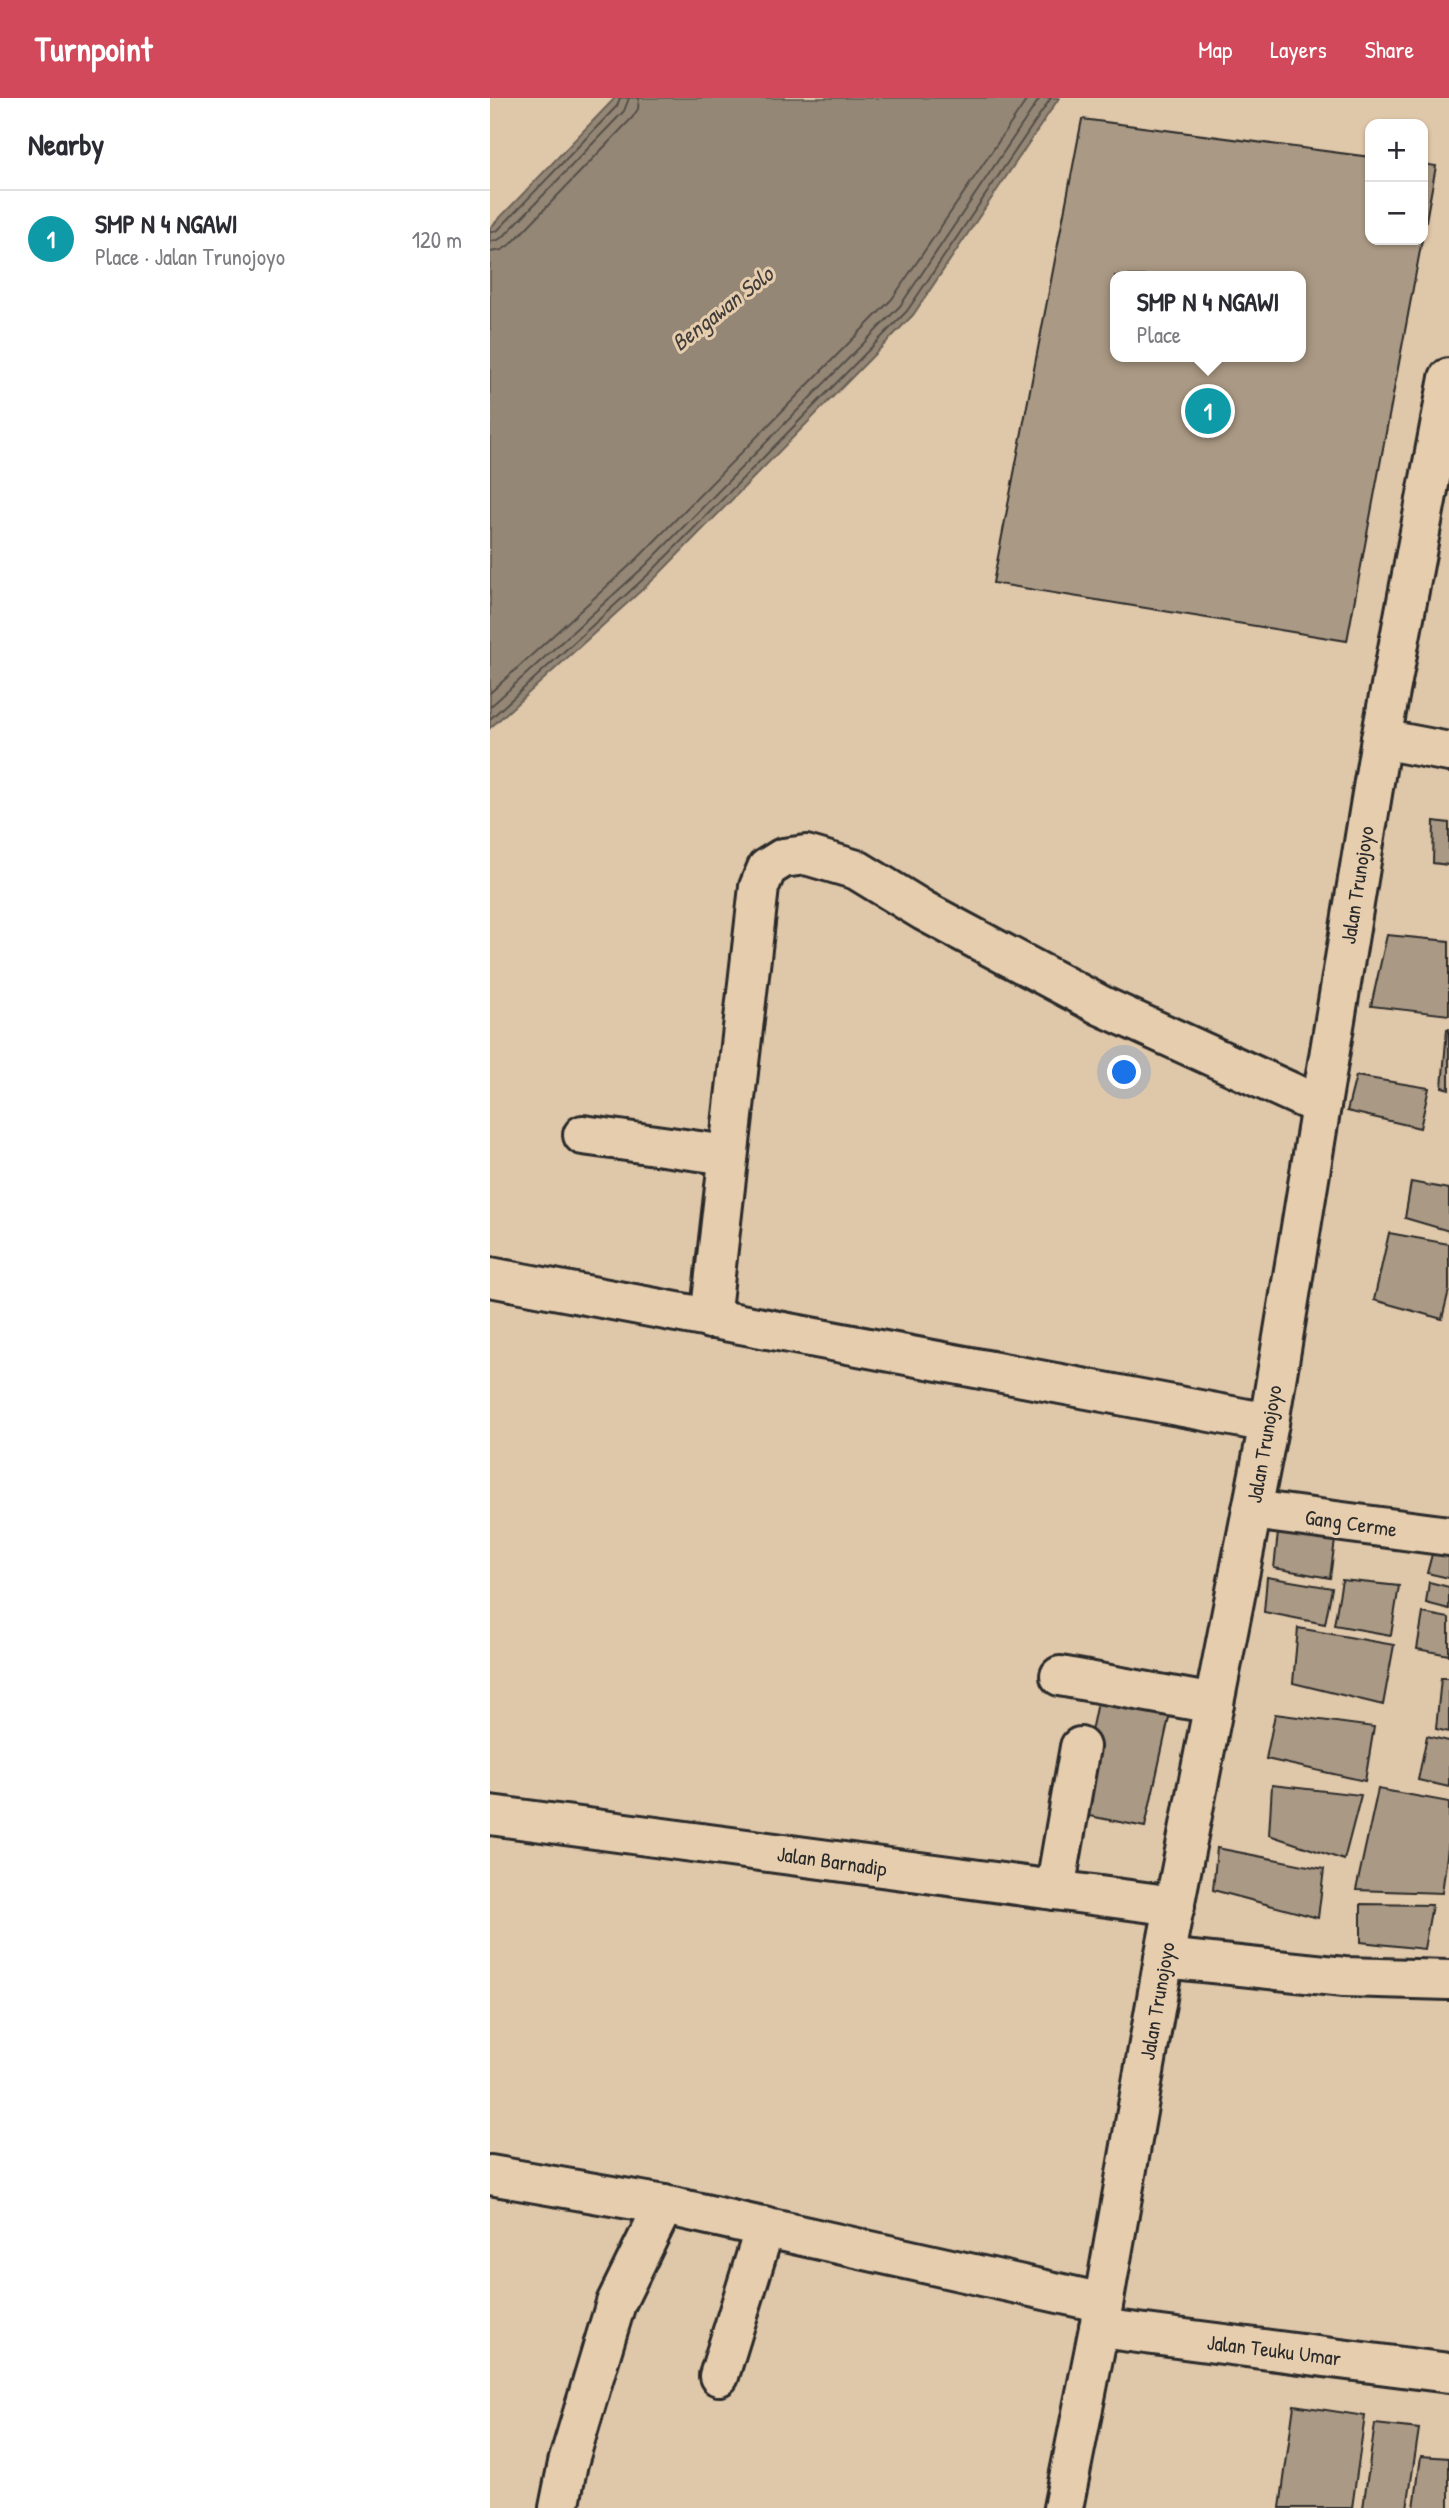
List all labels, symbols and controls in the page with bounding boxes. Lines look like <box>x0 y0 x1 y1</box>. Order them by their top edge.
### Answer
text: Turnpoint <box>35 27 152 71</box>
text: Map <box>1198 33 1232 65</box>
text: Layers <box>1270 33 1327 65</box>
text: Share <box>1365 33 1414 65</box>
map controls <box>1365 119 1428 245</box>
button: + <box>1365 119 1428 182</box>
text: Nearby <box>28 124 104 164</box>
button: − <box>1365 182 1428 245</box>
text: SMP N 4 NGAWI <box>95 206 238 241</box>
text: 1 <box>47 224 55 255</box>
text: 120 m <box>412 224 462 255</box>
text: Place · Jalan Trunojoyo <box>95 241 285 272</box>
water label: Bengawan Solo <box>665 257 781 358</box>
popup <box>1110 271 1306 362</box>
text: SMP N 4 NGAWI <box>1137 284 1279 319</box>
text: Place <box>1137 319 1181 350</box>
pin: 1 <box>1185 385 1231 437</box>
street label: Jalan Trunojoyo <box>1333 824 1381 946</box>
your location <box>1107 1055 1141 1089</box>
street label: Jalan Trunojoyo <box>1239 1383 1289 1505</box>
street label: Gang Cerme <box>1303 1502 1399 1544</box>
street label: Jalan Barnadip <box>775 1839 889 1883</box>
street label: Jalan Trunojoyo <box>1132 1940 1182 2062</box>
street label: Jalan Teuku Umar <box>1205 2327 1343 2373</box>

